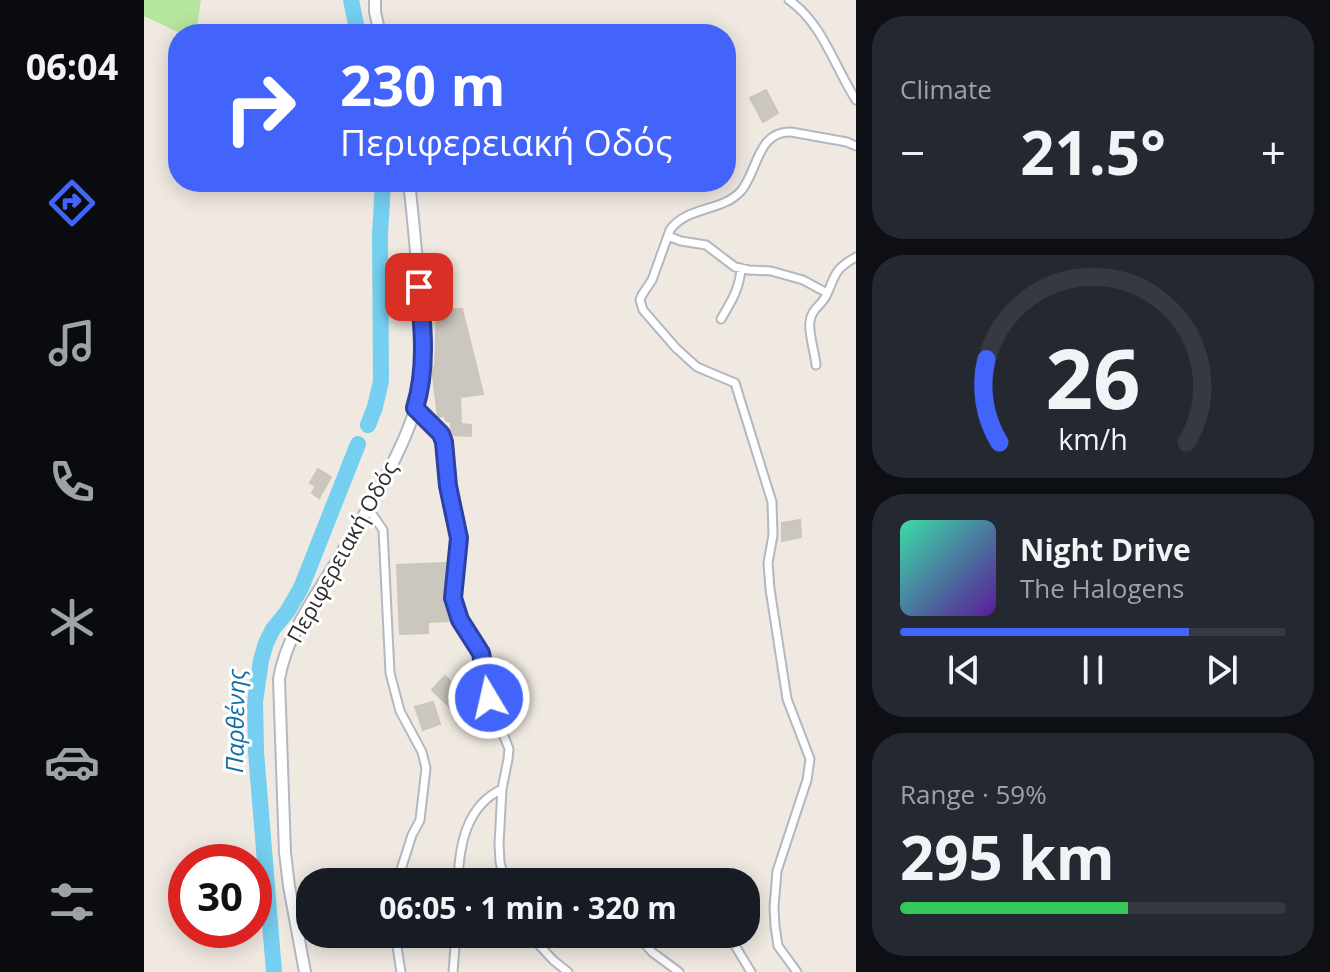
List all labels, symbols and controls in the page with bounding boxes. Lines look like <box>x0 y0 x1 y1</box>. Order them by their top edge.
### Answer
text: 06:04 <box>26 42 118 91</box>
text: 230 m <box>340 46 506 122</box>
icon: right <box>208 56 312 160</box>
text: Climate <box>900 71 992 107</box>
text: 21.5° <box>1020 111 1166 193</box>
text: Περιφερειακή Οδός <box>340 118 672 167</box>
text: − <box>900 122 925 182</box>
text: + <box>1261 122 1286 182</box>
icon: directions <box>44 175 100 231</box>
pin <box>385 253 453 321</box>
icon: arrive <box>397 265 441 309</box>
icon: music <box>44 315 100 371</box>
text: 26 <box>1045 319 1141 432</box>
text: km/h <box>1058 419 1128 458</box>
icon: phone <box>44 454 100 510</box>
street label: Περιφερειακή Οδός <box>279 455 404 648</box>
text: Night Drive <box>1020 529 1191 570</box>
text: The Halogens <box>1020 570 1185 606</box>
icon: climate <box>44 594 100 650</box>
icon: previous <box>942 648 986 692</box>
icon: pause <box>1071 648 1115 692</box>
icon: next <box>1200 648 1244 692</box>
position arrow <box>447 656 531 740</box>
water label: Παρθένης <box>217 668 252 773</box>
icon: car <box>44 734 100 790</box>
text: Range · 59% <box>900 776 1047 812</box>
text: 295 km <box>900 816 1115 898</box>
speed limit sign: 30 <box>168 844 272 948</box>
icon: filters <box>44 874 100 930</box>
text: 06:05 · 1 min · 320 m <box>379 887 677 928</box>

